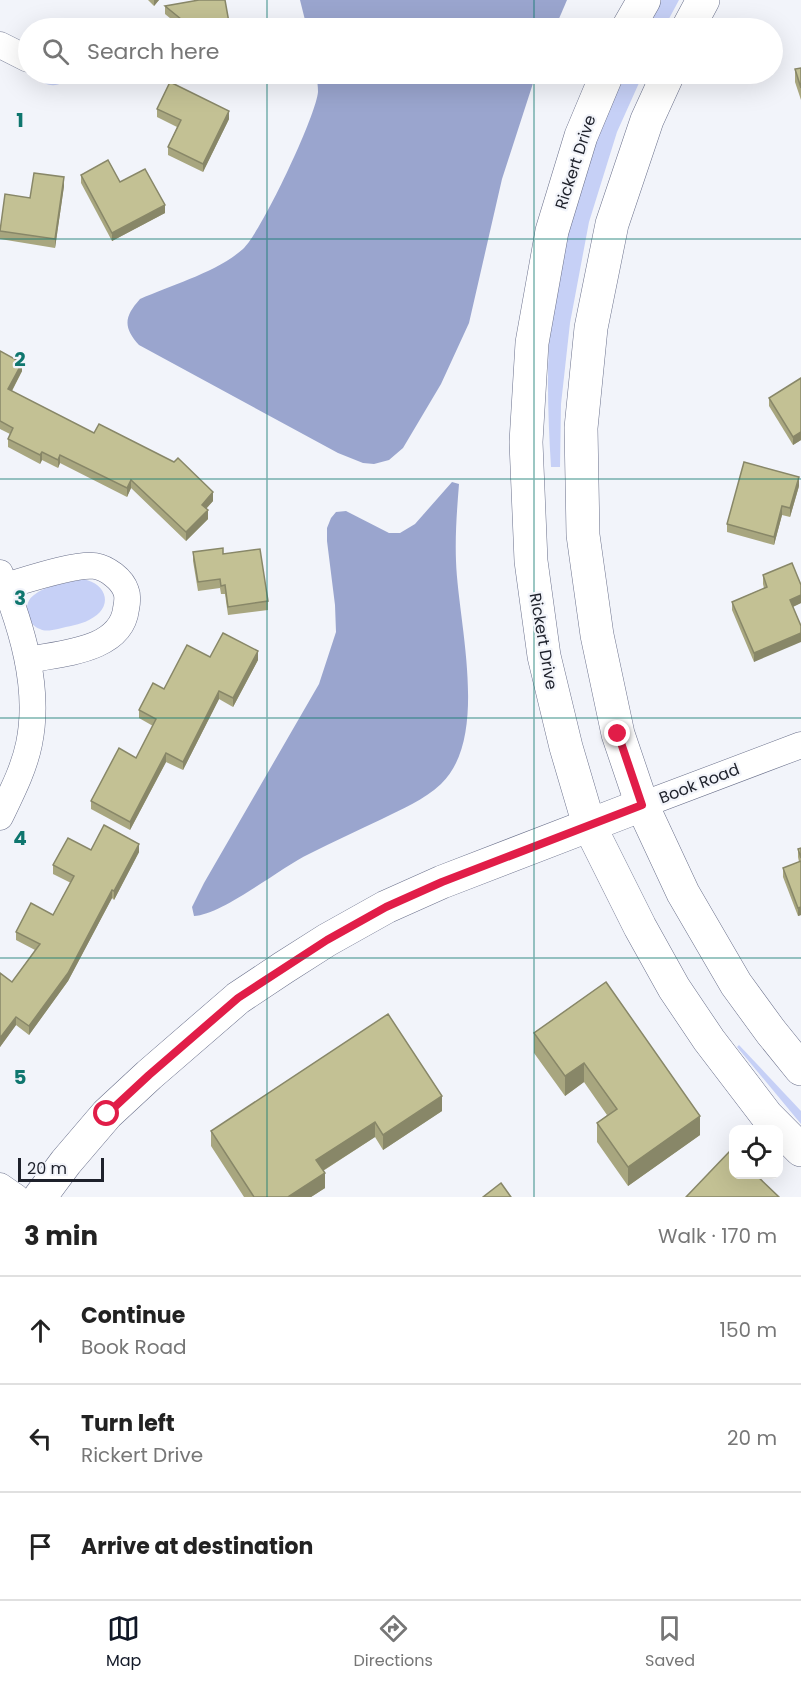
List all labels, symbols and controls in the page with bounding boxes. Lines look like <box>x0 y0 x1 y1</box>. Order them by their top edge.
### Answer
search box <box>18 18 783 84</box>
icon: search <box>39 35 72 68</box>
text: Search here <box>87 36 220 67</box>
text: 1 <box>16 106 24 134</box>
street label: Rickert Drive <box>549 112 602 212</box>
text: 2 <box>14 345 26 373</box>
text: 3 <box>14 584 26 612</box>
street label: Rickert Drive <box>524 591 563 691</box>
route end <box>604 720 630 746</box>
street label: Book Road <box>656 758 743 809</box>
text: 4 <box>13 824 27 852</box>
text: 5 <box>14 1063 27 1091</box>
route start <box>93 1100 119 1126</box>
map controls <box>729 1125 783 1179</box>
button: locate <box>729 1125 783 1179</box>
scale bar <box>18 1155 104 1182</box>
text: 20 m <box>27 1157 67 1180</box>
text: 3 min <box>24 1218 98 1254</box>
text: Walk · 170 m <box>658 1222 777 1250</box>
text: Continue <box>81 1300 185 1331</box>
icon: ahead <box>24 1314 57 1347</box>
text: 150 m <box>720 1316 777 1344</box>
text: Book Road <box>81 1333 187 1361</box>
text: Turn left <box>81 1408 175 1439</box>
icon: left <box>24 1422 57 1455</box>
text: 20 m <box>727 1424 777 1452</box>
text: Rickert Drive <box>81 1441 203 1469</box>
icon: arrive <box>24 1530 57 1563</box>
text: Arrive at destination <box>81 1531 313 1562</box>
tab: Map <box>106 1612 141 1673</box>
tab: Directions <box>354 1612 433 1673</box>
tab: Saved <box>645 1612 695 1673</box>

